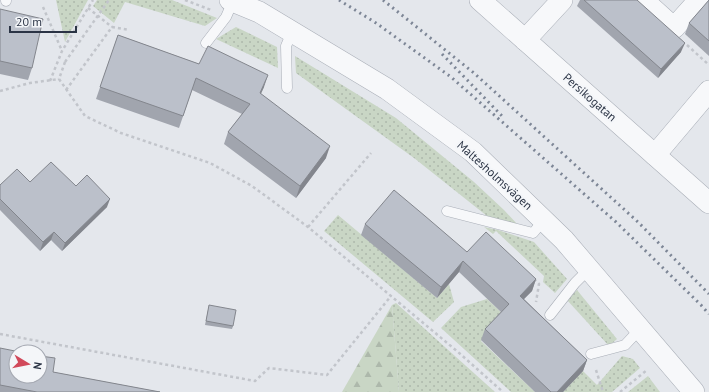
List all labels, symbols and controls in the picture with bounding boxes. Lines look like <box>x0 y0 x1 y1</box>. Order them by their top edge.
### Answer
scale bar <box>10 8 76 34</box>
text: 20 m <box>16 14 42 29</box>
street label: Persikogatan <box>560 70 620 124</box>
street label: Maltesholmsvägen <box>454 137 536 213</box>
north arrow <box>8 344 48 384</box>
text: N <box>30 361 45 371</box>

